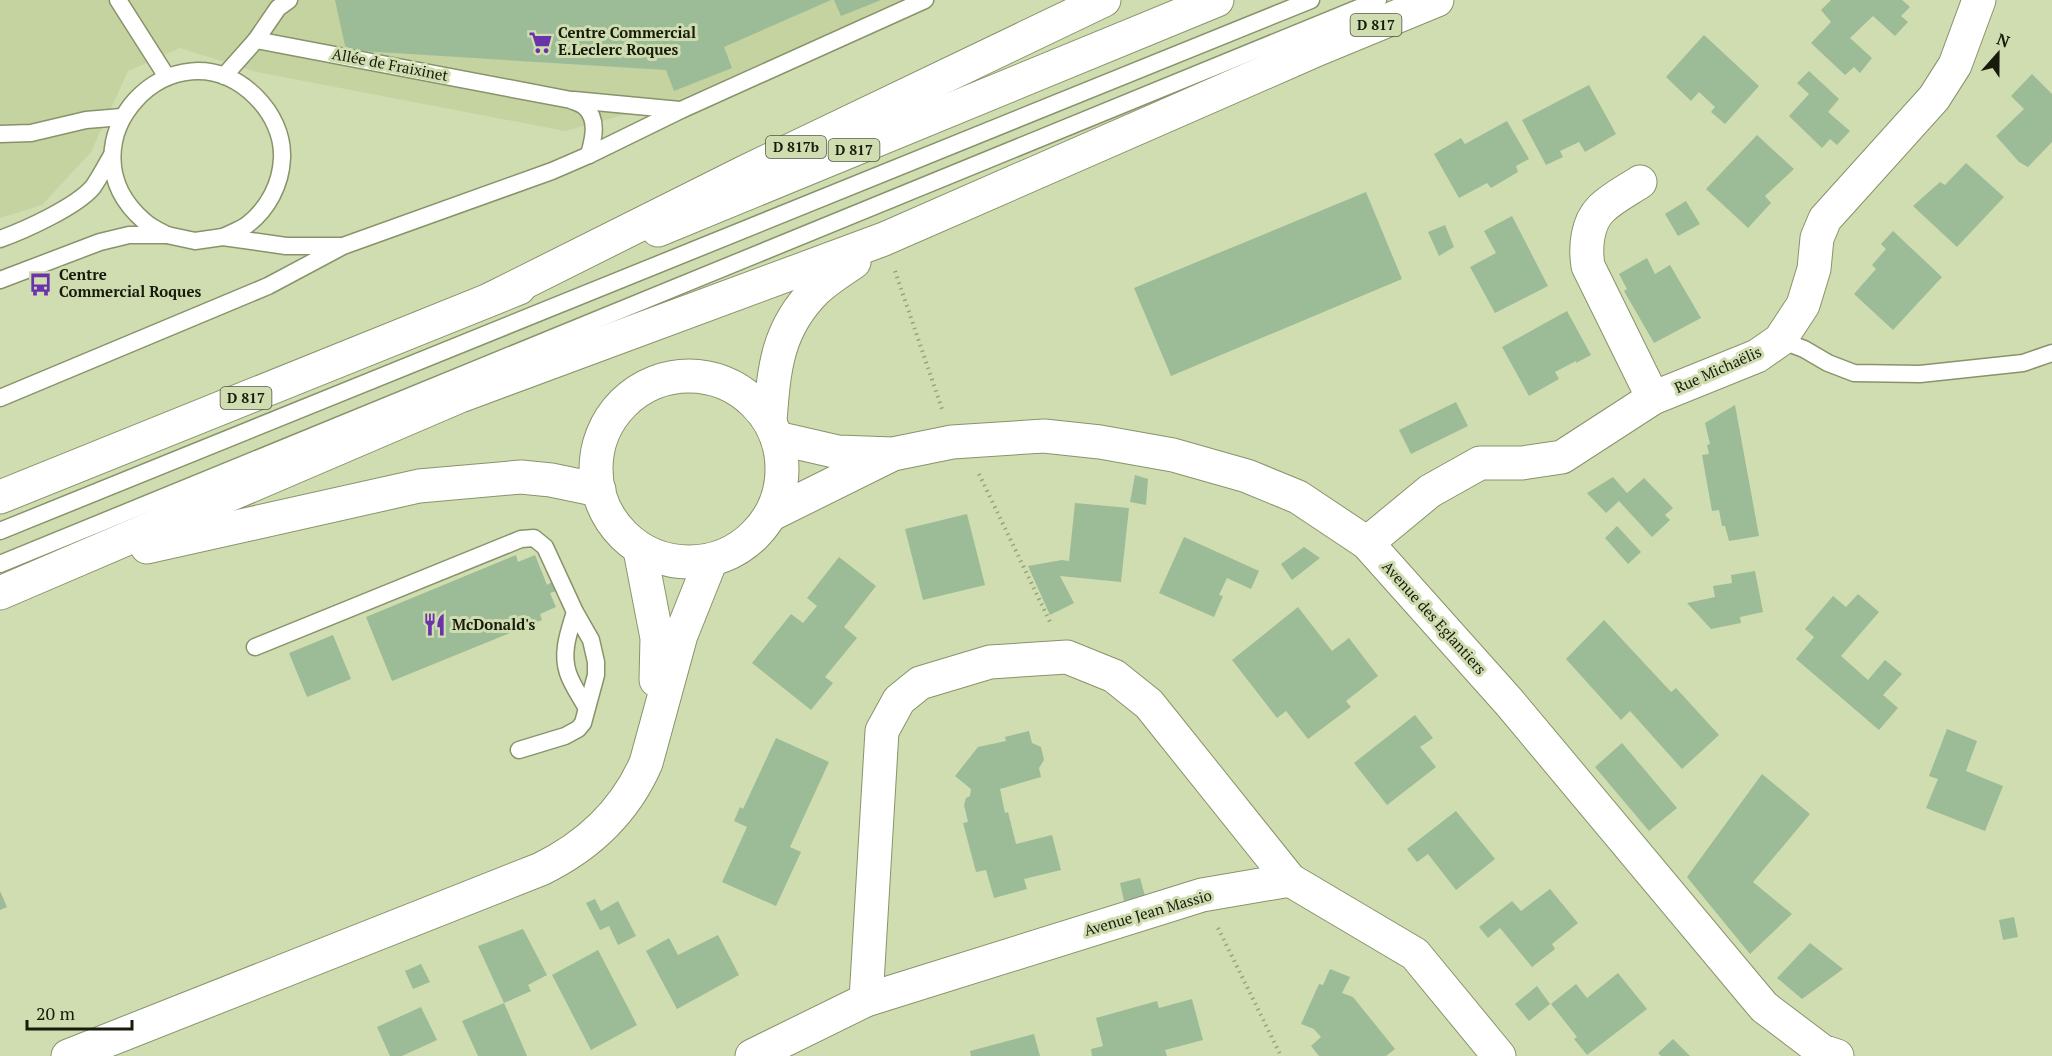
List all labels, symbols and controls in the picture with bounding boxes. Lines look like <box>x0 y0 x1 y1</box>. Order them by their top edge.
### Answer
road number: D 817 <box>1350 14 1402 36</box>
place label: Centre Commercial E.Leclerc Roques <box>558 22 696 59</box>
north arrow <box>1968 24 2028 84</box>
text: N <box>1994 28 2013 52</box>
supermarket icon: Centre Commercial E.Leclerc Roques <box>527 29 553 55</box>
street label: Allée de Fraixinet <box>330 43 450 85</box>
road number: D 817b <box>766 136 826 158</box>
road number: D 817 <box>828 139 880 161</box>
place label: Centre Commercial Roques <box>59 264 201 301</box>
bus stop icon: Centre Commercial Roques <box>28 271 54 297</box>
street label: Rue Michaëlis <box>1671 341 1764 397</box>
road number: D 817 <box>220 387 272 409</box>
street label: Avenue des Eglantiers <box>1378 556 1491 678</box>
restaurant icon: McDonald's <box>421 612 447 638</box>
place label: McDonald's <box>452 614 536 634</box>
street label: Avenue Jean Massio <box>1082 884 1214 940</box>
scale bar <box>27 993 132 1031</box>
text: 20 m <box>36 1001 76 1025</box>

